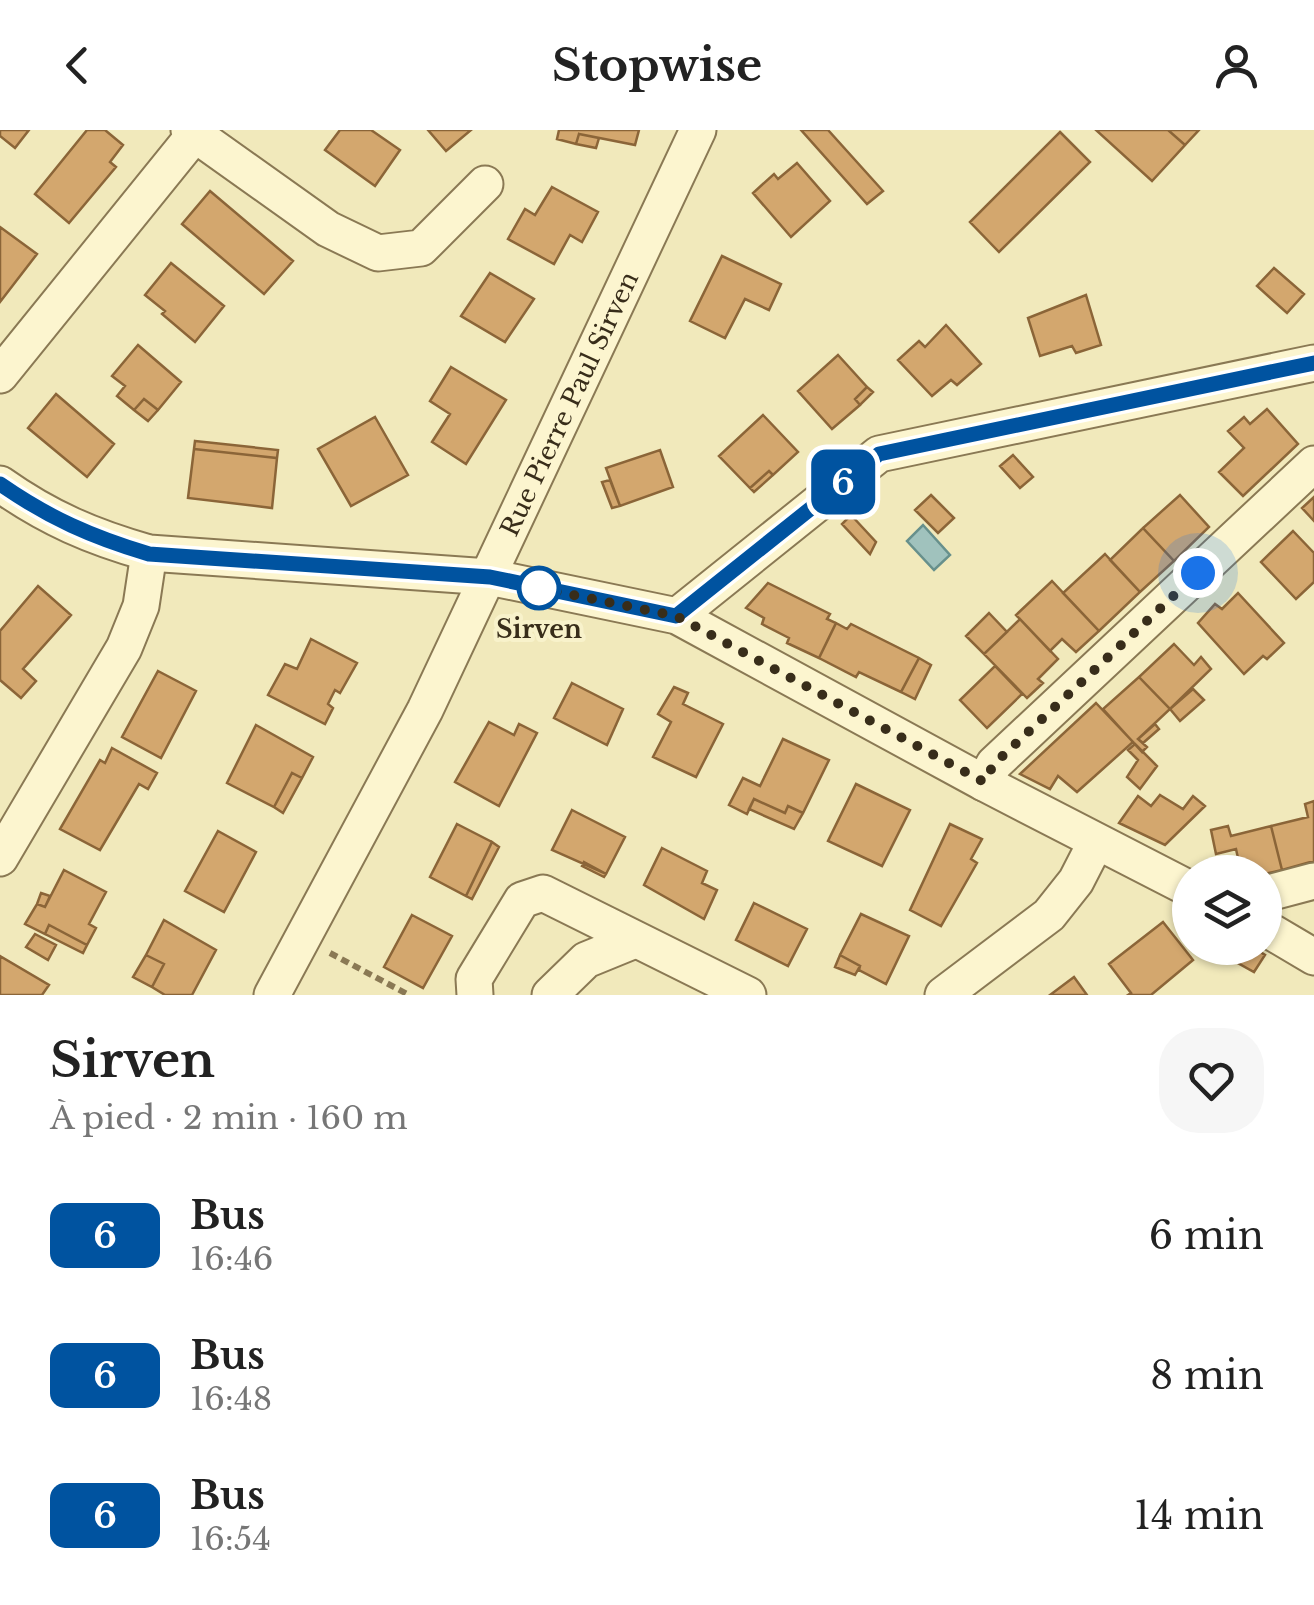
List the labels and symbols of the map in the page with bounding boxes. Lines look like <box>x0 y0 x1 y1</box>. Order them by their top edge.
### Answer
street label: Rue Pierre Paul Sirven <box>494 266 645 541</box>
line badge: 6 <box>810 450 876 514</box>
your location <box>1173 548 1223 598</box>
marker: Sirven <box>518 567 560 609</box>
place label: Sirven <box>496 614 582 645</box>

